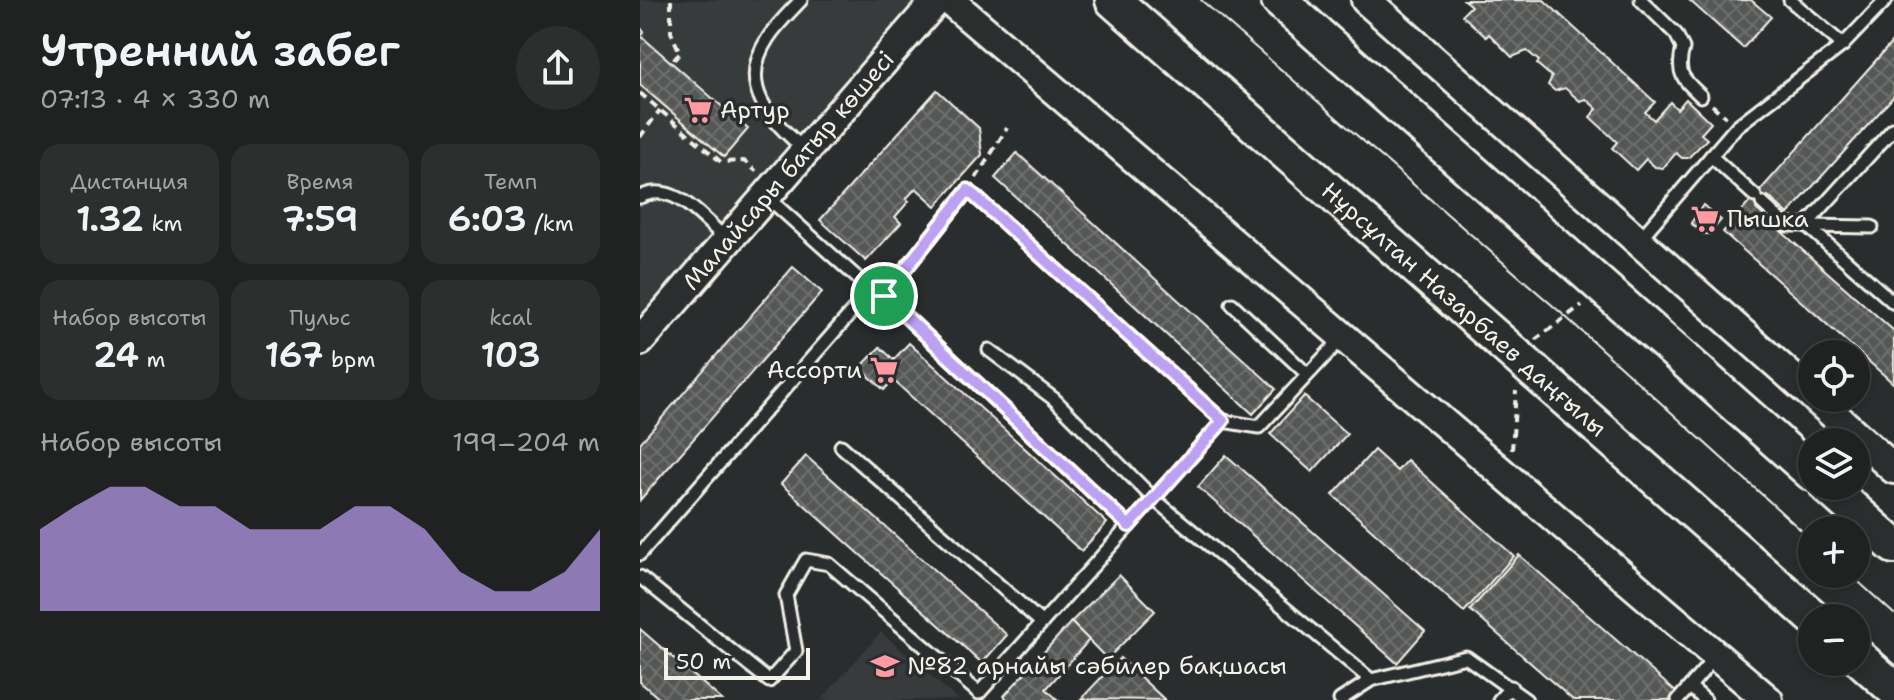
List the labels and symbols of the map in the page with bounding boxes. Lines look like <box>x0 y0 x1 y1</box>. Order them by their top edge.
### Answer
street label: Малайсары батыр көшесі <box>675 44 902 297</box>
place label: Артур <box>720 94 790 126</box>
supermarket icon: Артур <box>683 95 713 125</box>
street label: Нұрсұлтан Назарбаев даңғылы <box>1315 175 1614 444</box>
place label: Пышка <box>1727 203 1809 235</box>
supermarket icon: Пышка <box>1690 204 1720 234</box>
pin <box>850 262 918 330</box>
place label: Ассорти <box>767 354 862 386</box>
supermarket icon: Ассорти <box>869 355 899 385</box>
scale bar <box>664 644 810 680</box>
place label: №82 арнайы сәбилер бақшасы <box>907 650 1287 682</box>
school or university icon: №82 арнайы сәбилер бақшасы <box>870 651 900 681</box>

